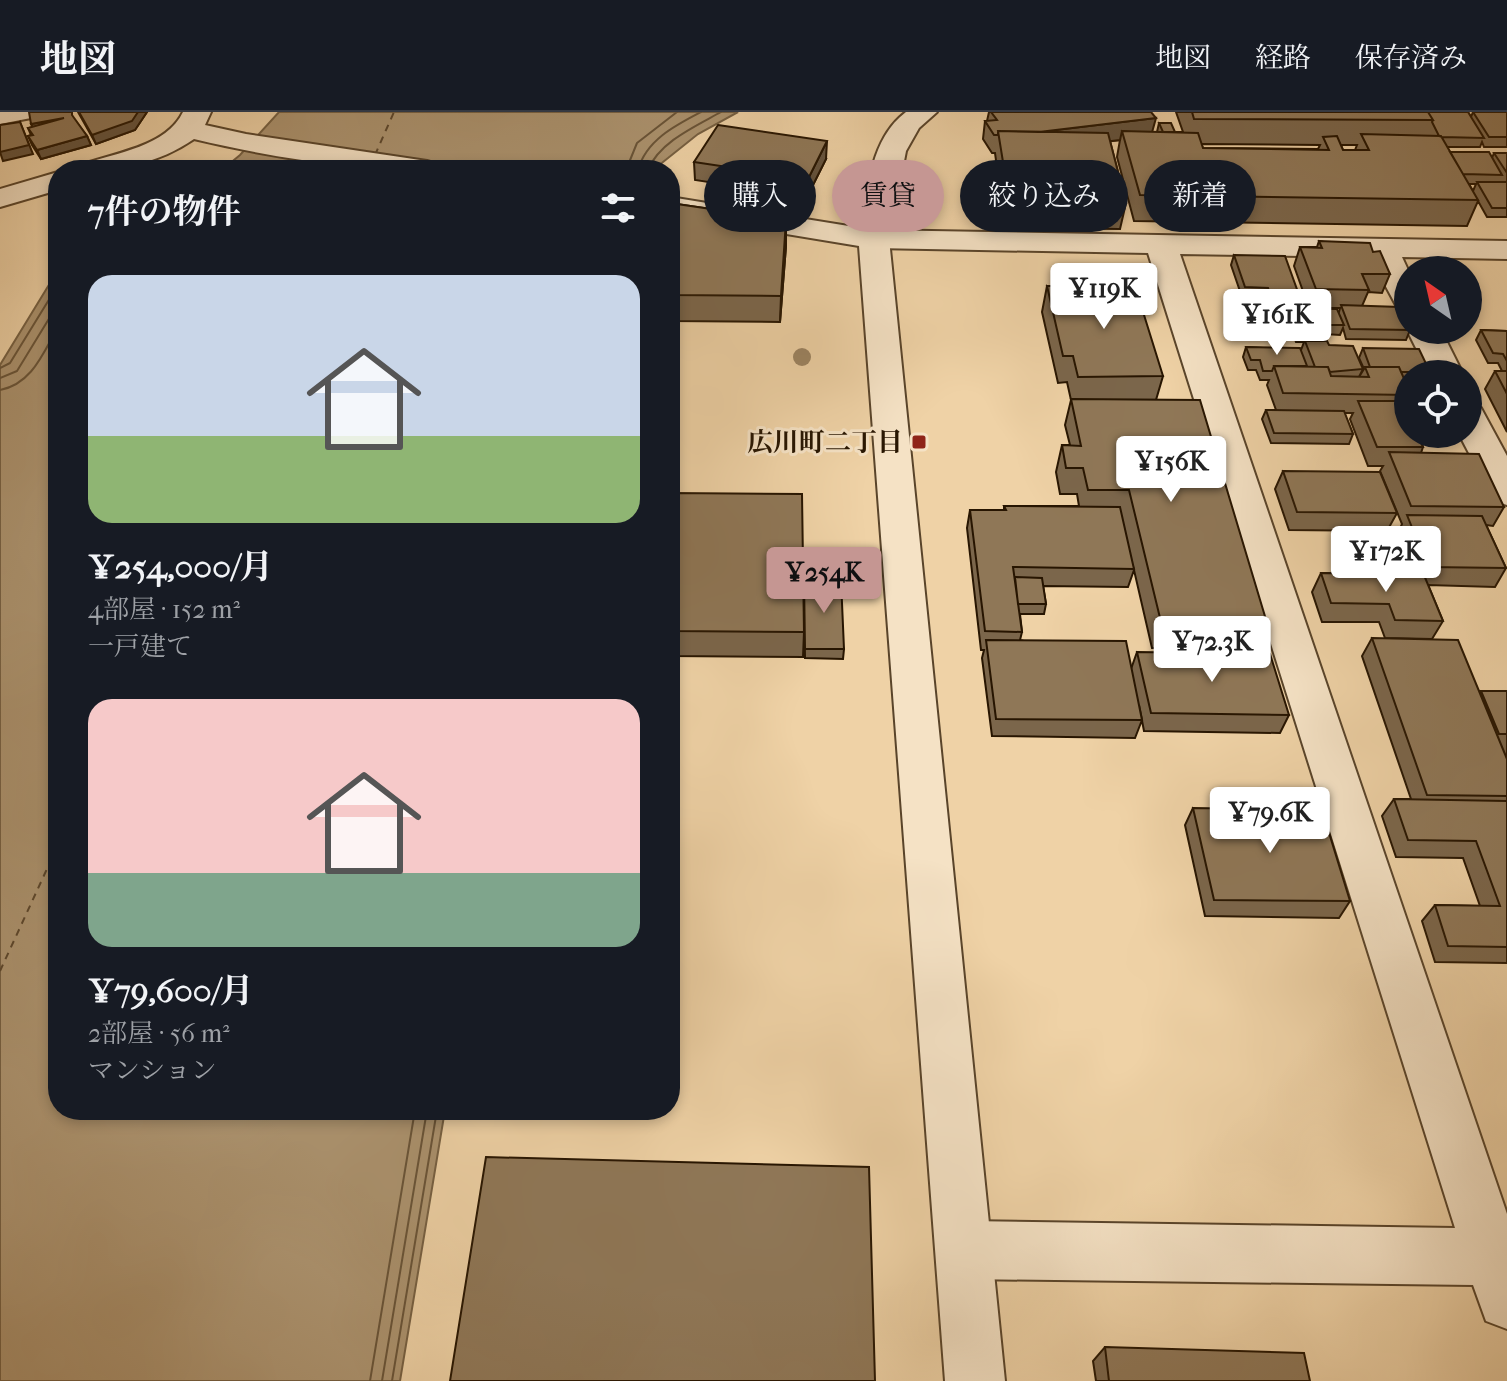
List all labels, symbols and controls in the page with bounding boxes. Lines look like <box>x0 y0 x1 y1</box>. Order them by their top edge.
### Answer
text: 地図 <box>40 37 116 82</box>
text: 地図 <box>1155 41 1211 74</box>
text: 経路 <box>1255 41 1311 74</box>
text: 保存済み <box>1355 41 1467 74</box>
chip: 購入 <box>704 160 816 232</box>
chip: 賃貸 <box>832 160 944 232</box>
chip: 絞り込み <box>960 160 1128 232</box>
chip: 新着 <box>1144 160 1256 232</box>
icon: filters <box>596 186 640 230</box>
text: 7件の物件 <box>88 192 240 232</box>
north arrow <box>1394 256 1482 344</box>
map controls <box>1394 256 1482 448</box>
pin: ¥119K <box>1048 263 1160 331</box>
text: ¥119K <box>1068 273 1140 304</box>
pin: ¥161K <box>1221 289 1333 357</box>
text: ¥161K <box>1241 299 1313 330</box>
icon: home <box>292 327 436 471</box>
button: locate <box>1394 360 1482 448</box>
place label: 広川町二丁目 <box>747 427 903 458</box>
marker: 広川町二丁目 <box>910 433 928 451</box>
pin: ¥156K <box>1115 436 1227 504</box>
text: ¥156K <box>1134 446 1208 477</box>
pin: ¥172K <box>1330 526 1442 594</box>
text: ¥172K <box>1349 536 1423 567</box>
text: ¥254,000/月 <box>88 547 273 587</box>
pin: ¥254K <box>768 547 880 615</box>
text: ¥254K <box>784 557 864 588</box>
text: 4部屋 · 152 m² <box>88 594 240 625</box>
pin: ¥72.3K <box>1147 616 1277 684</box>
text: ¥72.3K <box>1172 626 1252 657</box>
text: 一戸建て <box>88 631 192 662</box>
icon: home <box>292 751 436 895</box>
pin: ¥79.6K <box>1205 787 1335 855</box>
text: ¥79.6K <box>1228 797 1312 828</box>
text: ¥79,600/月 <box>88 971 254 1011</box>
text: 2部屋 · 56 m² <box>88 1018 230 1049</box>
text: マンション <box>88 1055 217 1086</box>

